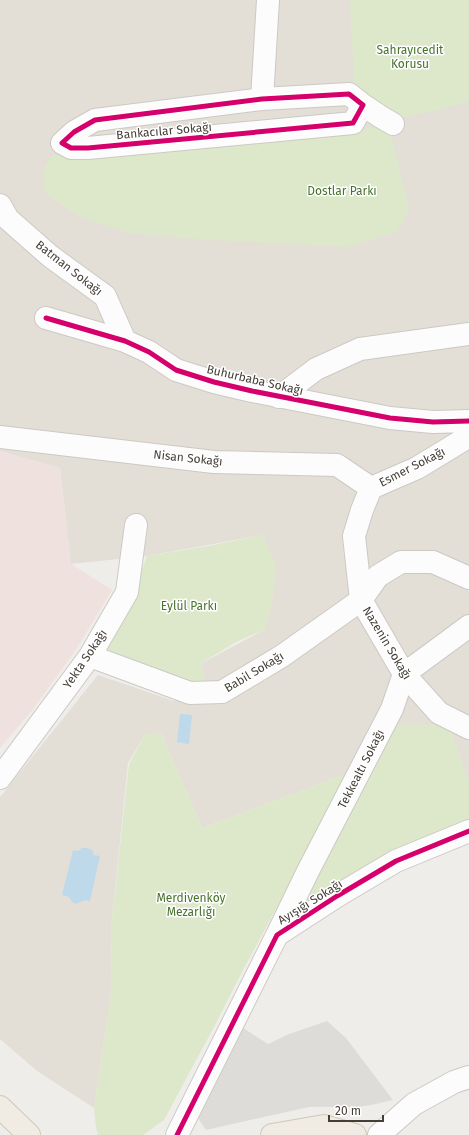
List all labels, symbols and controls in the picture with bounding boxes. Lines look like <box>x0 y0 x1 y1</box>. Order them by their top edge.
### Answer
park label: Sahrayıcedit Korusu <box>377 43 444 71</box>
street label: Bankacılar Sokağı <box>116 120 212 142</box>
park label: Dostlar Parkı <box>307 184 377 198</box>
street label: Batman Sokağı <box>33 238 105 298</box>
street label: Buhurbaba Sokağı <box>205 362 305 398</box>
street label: Esmer Sokağı <box>377 444 447 490</box>
street label: Nisan Sokağı <box>153 447 223 469</box>
park label: Eylül Parkı <box>161 599 217 613</box>
street label: Nazenin Sokağı <box>360 604 414 682</box>
street label: Yekta Sokağı <box>60 627 110 691</box>
street label: Babil Sokağı <box>222 649 286 695</box>
street label: Tekkealtı Sokağı <box>335 727 387 811</box>
street label: Ayışığı Sokağı <box>275 877 345 927</box>
park label: Merdivenköy Mezarlığı <box>156 891 226 919</box>
scale bar <box>329 1097 383 1123</box>
text: 20 m <box>335 1104 361 1118</box>

